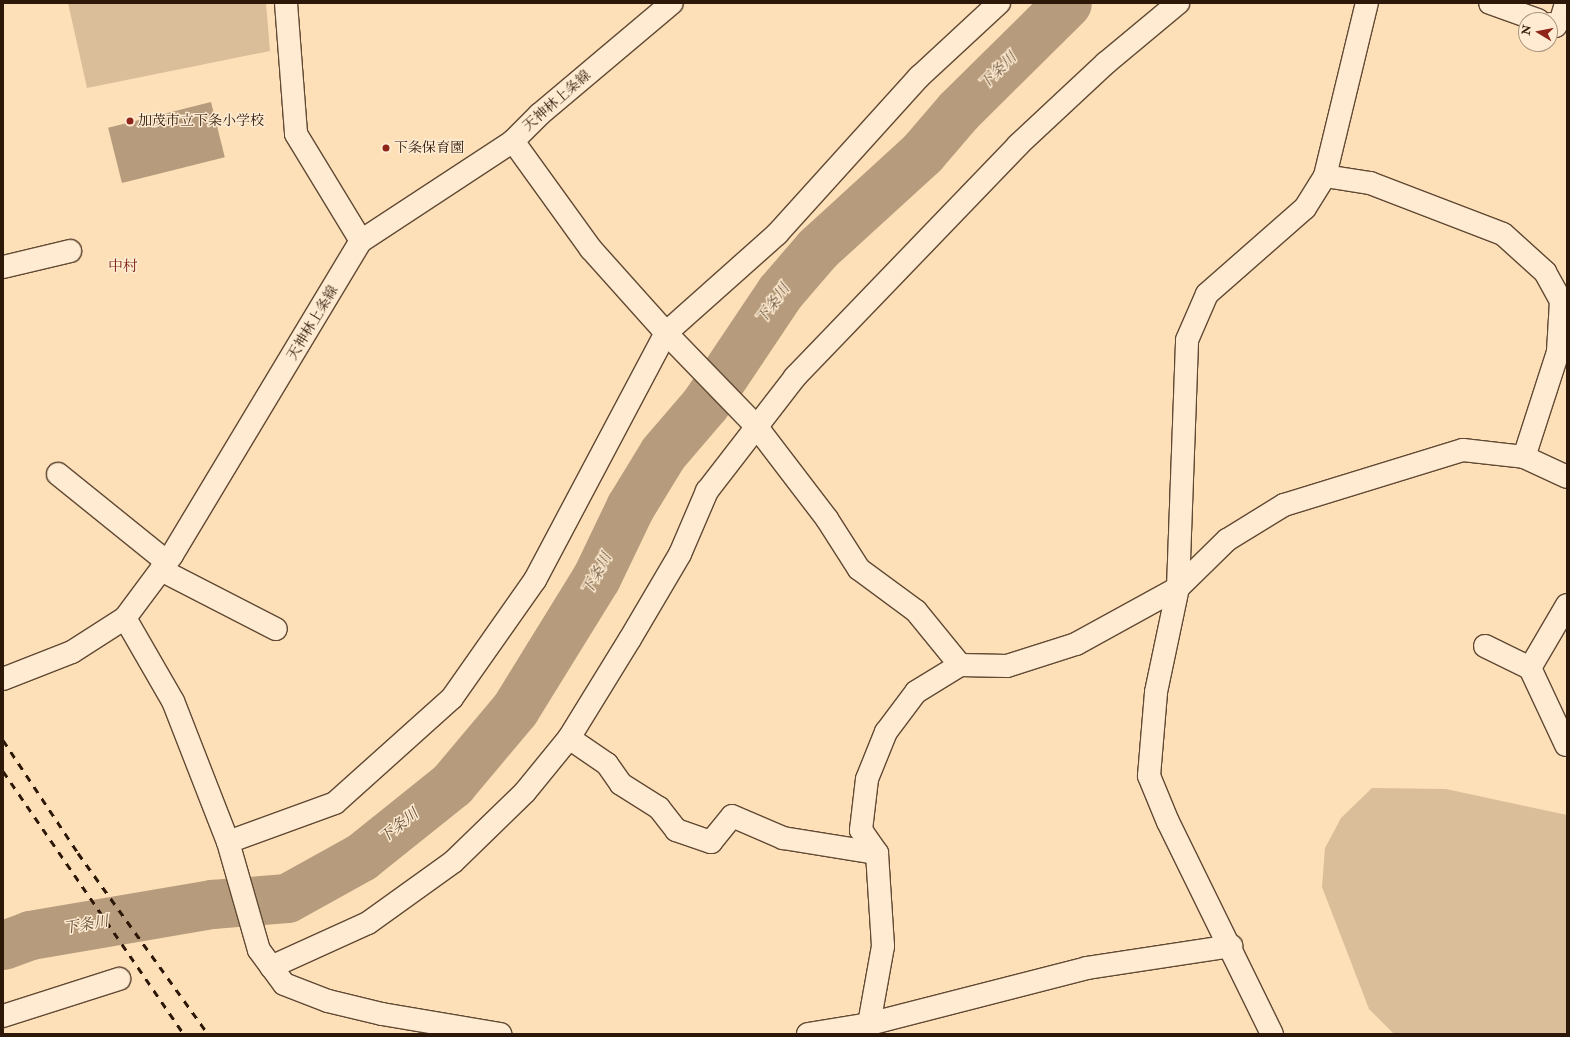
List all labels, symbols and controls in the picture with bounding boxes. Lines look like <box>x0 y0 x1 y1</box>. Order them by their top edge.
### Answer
north arrow <box>1518 12 1558 52</box>
text: N <box>1519 24 1534 36</box>
water label: 下条川 <box>976 49 1020 93</box>
street label: 天神林上条線 <box>520 67 594 135</box>
place label: 加茂市立下条小学校 <box>138 113 264 129</box>
marker: 加茂市立下条小学校 <box>125 116 135 126</box>
place label: 下条保育園 <box>394 140 464 156</box>
marker: 下条保育園 <box>381 143 391 153</box>
district label: 中村 <box>108 258 138 276</box>
water label: 下条川 <box>752 281 794 327</box>
street label: 天神林上条線 <box>284 283 342 363</box>
water label: 下条川 <box>578 550 616 598</box>
water label: 下条川 <box>376 805 422 847</box>
water label: 下条川 <box>62 912 110 938</box>

